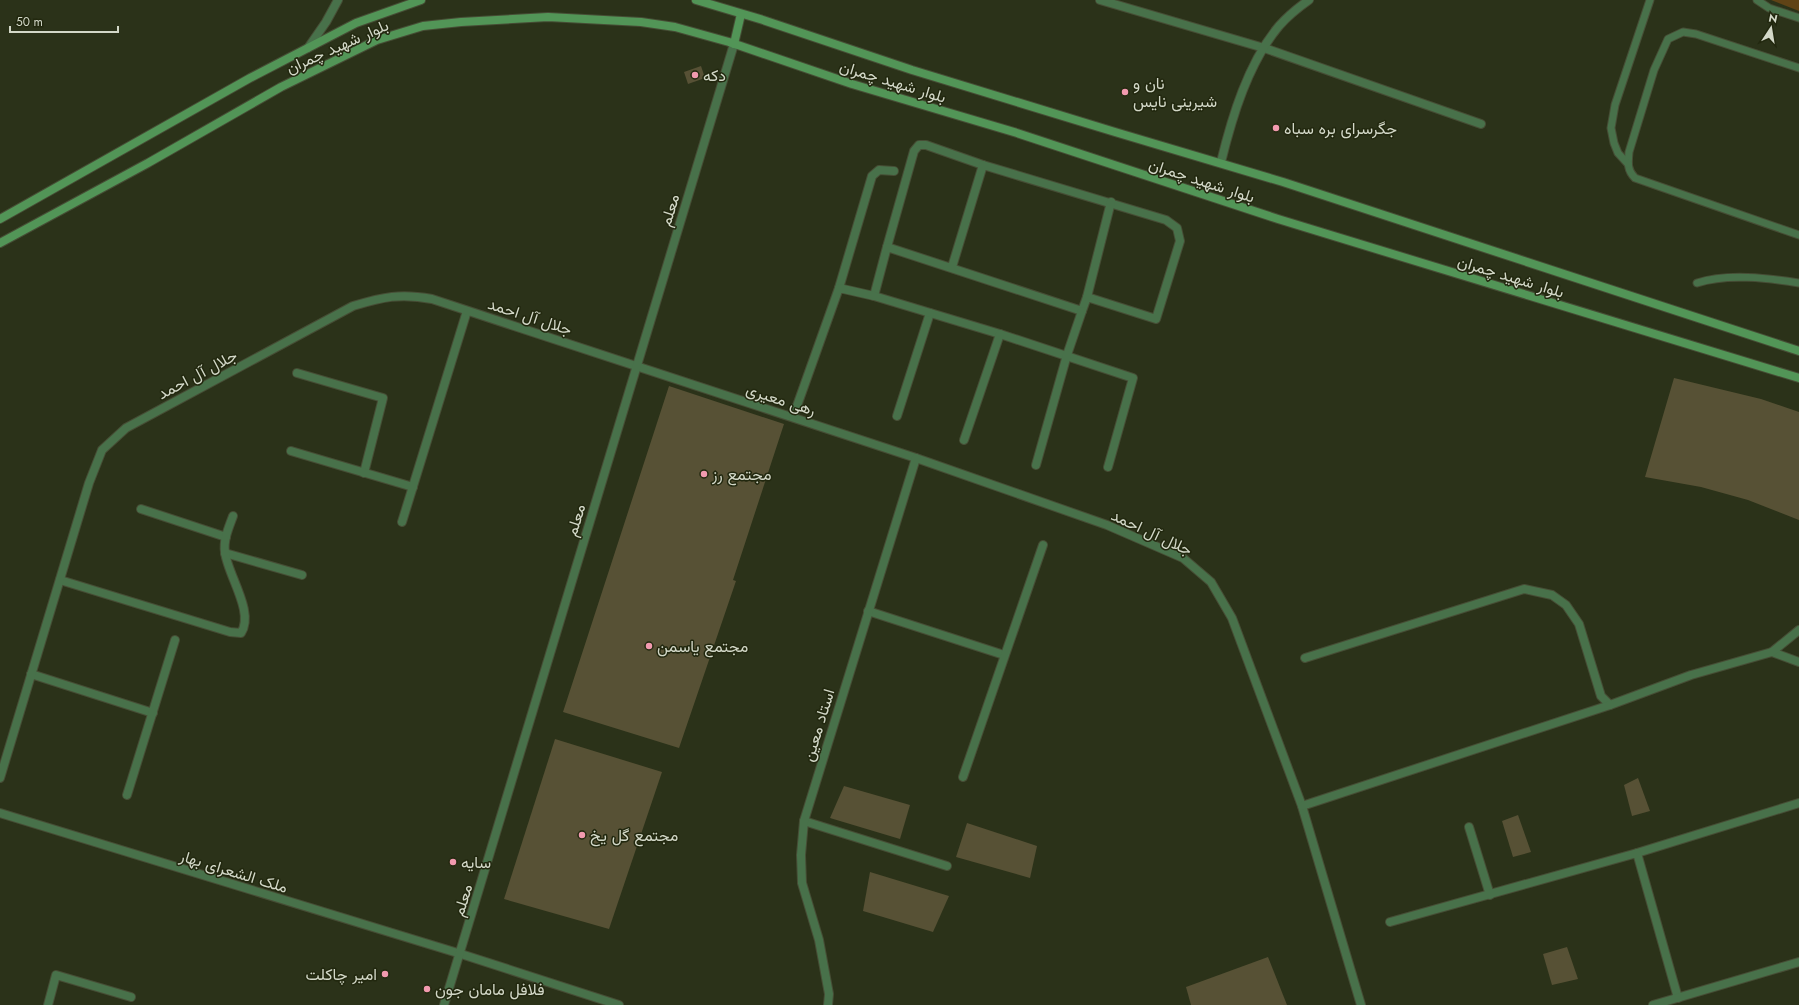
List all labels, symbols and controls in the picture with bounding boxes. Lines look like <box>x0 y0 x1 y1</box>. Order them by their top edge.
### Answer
scale bar <box>10 8 118 34</box>
north arrow <box>1751 8 1791 48</box>
text: N <box>1767 9 1779 27</box>
text: 50 m <box>16 13 43 31</box>
street label: بلوار شهید چمران <box>282 14 392 79</box>
street label: بلوار شهید چمران <box>837 54 949 109</box>
place label: دکه <box>703 64 726 87</box>
marker: دکه <box>690 70 700 80</box>
place label: نان و شیرینی نایس <box>1133 72 1217 113</box>
marker: نان و شیرینی نایس <box>1120 87 1130 97</box>
place label: جگرسرای بره سباه <box>1284 117 1397 140</box>
marker: جگرسرای بره سباه <box>1271 123 1281 133</box>
street label: بلوار شهید چمران <box>1146 153 1258 208</box>
street label: معلم <box>654 191 685 229</box>
street label: بلوار شهید چمران <box>1455 249 1567 304</box>
street label: جلال آل احمد <box>485 292 575 341</box>
street label: جلال آل احمد <box>153 344 241 405</box>
street label: رهی معیری <box>743 377 819 422</box>
place label: مجتمع رز <box>711 463 771 486</box>
marker: مجتمع رز <box>699 469 709 479</box>
street label: معلم <box>560 501 591 539</box>
street label: جلال آل احمد <box>1107 504 1196 561</box>
place label: مجتمع یاسمن <box>657 635 748 658</box>
marker: مجتمع یاسمن <box>644 641 654 651</box>
street label: استاد معین <box>797 686 840 764</box>
place label: مجتمع گل یخ <box>590 824 678 847</box>
marker: مجتمع گل یخ <box>577 830 587 840</box>
street label: ملک الشعرای بهار <box>176 844 291 899</box>
place label: سایه <box>461 851 491 874</box>
marker: سایه <box>448 857 458 867</box>
street label: معلم <box>447 881 478 919</box>
place label: امیر چاکلت <box>305 963 377 986</box>
marker: امیر چاکلت <box>380 969 390 979</box>
place label: فلافل مامان جون <box>435 978 545 1001</box>
marker: فلافل مامان جون <box>422 984 432 994</box>

